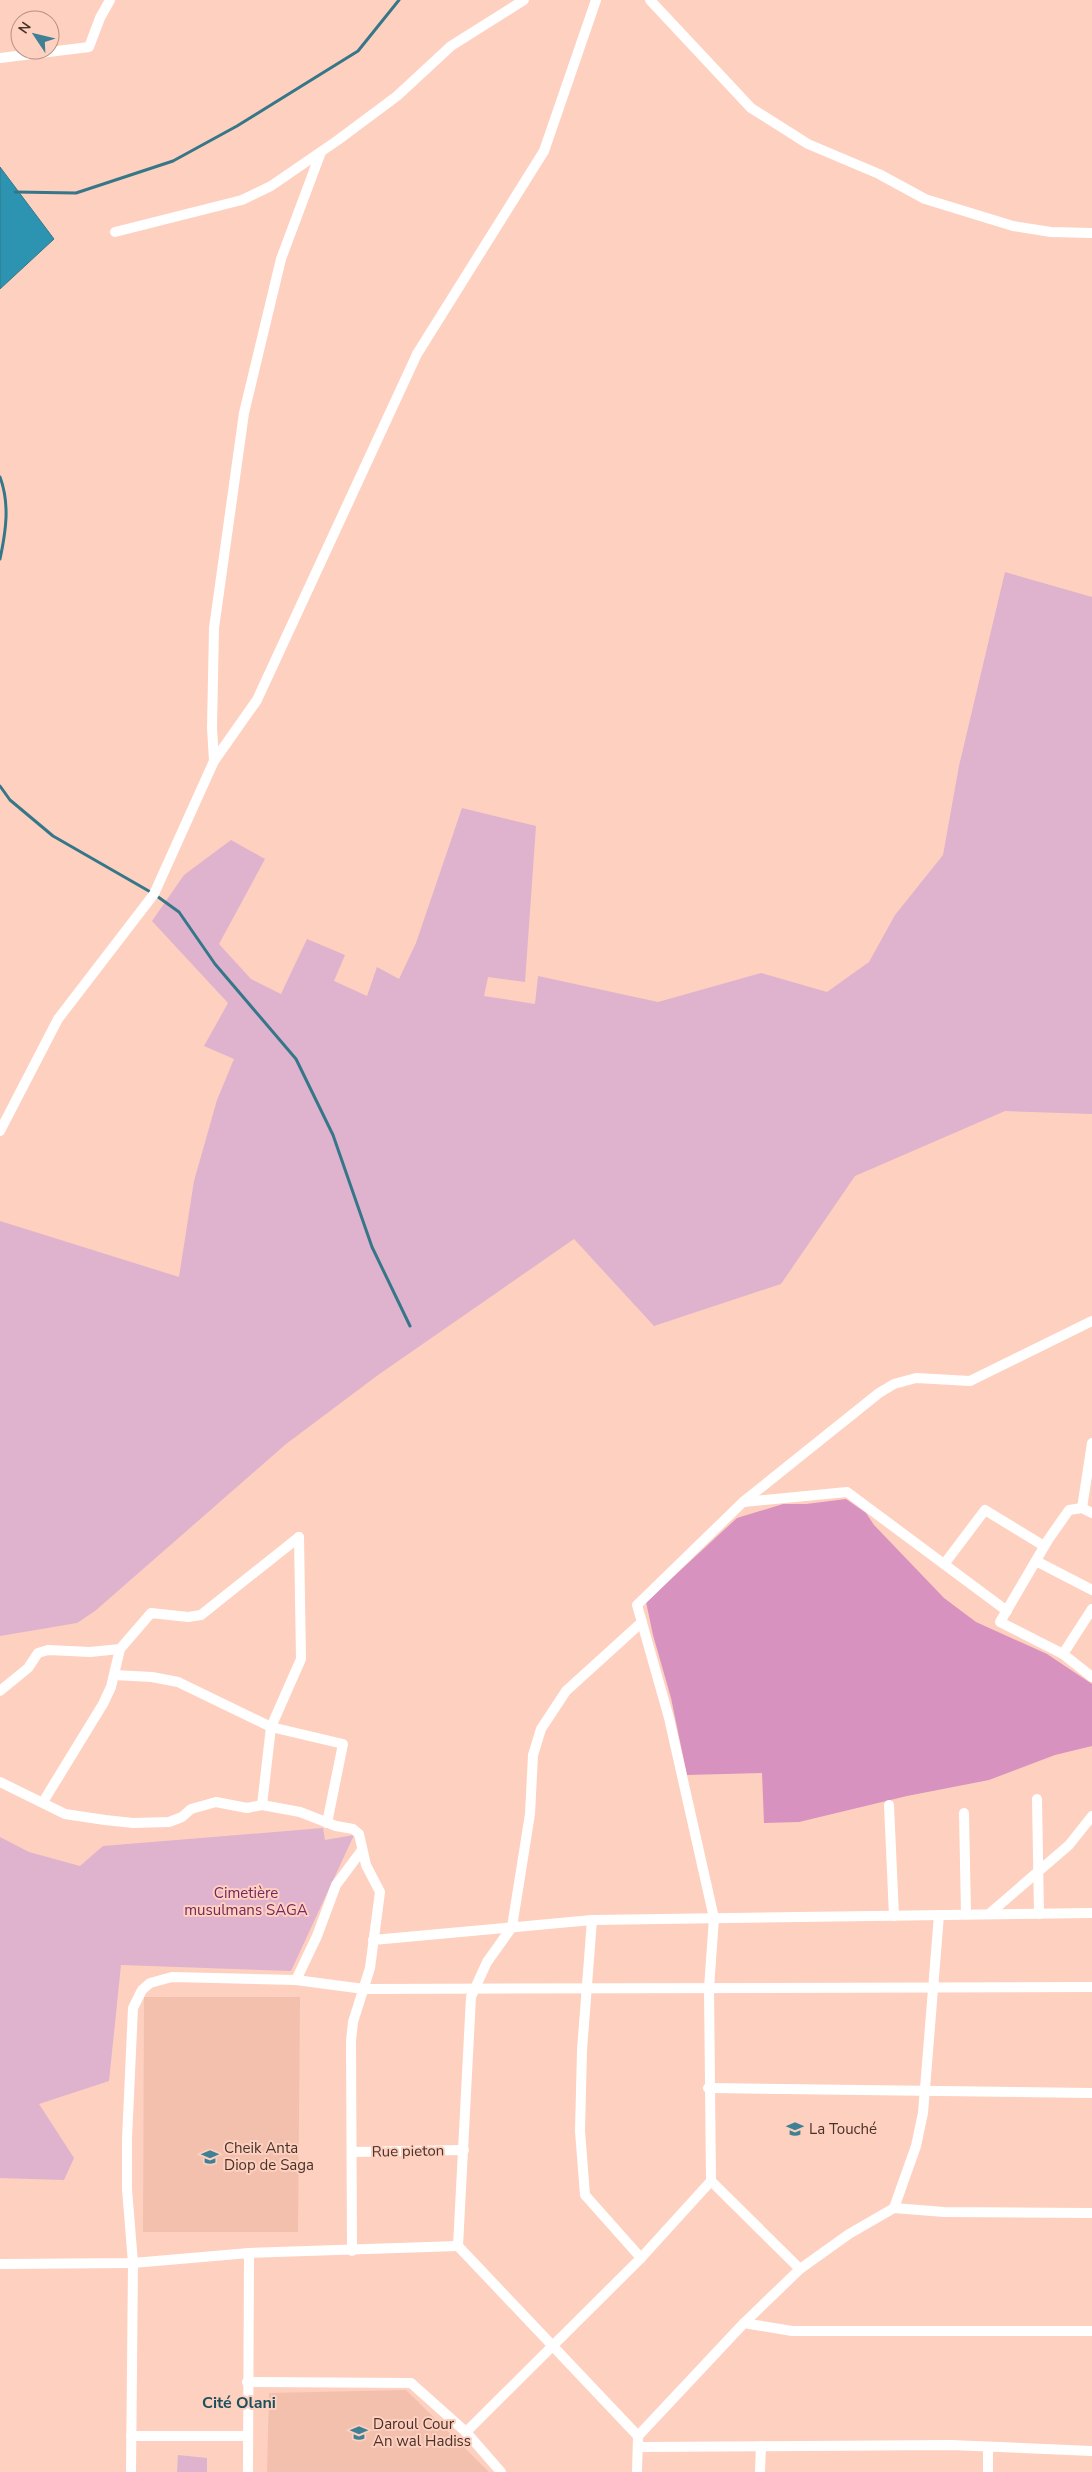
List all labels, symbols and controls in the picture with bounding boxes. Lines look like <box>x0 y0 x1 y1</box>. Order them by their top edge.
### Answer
north arrow <box>10 10 60 60</box>
text: N <box>14 18 36 38</box>
park label: Cimetière musulmans SAGA <box>184 1883 308 1920</box>
school or university icon: La Touché <box>785 2119 805 2139</box>
place label: La Touché <box>809 2119 877 2139</box>
place label: Cheik Anta Diop de Saga <box>224 2138 314 2175</box>
street label: Rue pieton <box>372 2140 444 2162</box>
school or university icon: Cheik Anta Diop de Saga <box>200 2147 220 2167</box>
district label: Cité Olani <box>202 2392 276 2414</box>
place label: Daroul Cour An wal Hadiss <box>373 2414 471 2451</box>
school or university icon: Daroul Cour An wal Hadiss <box>349 2423 369 2443</box>

